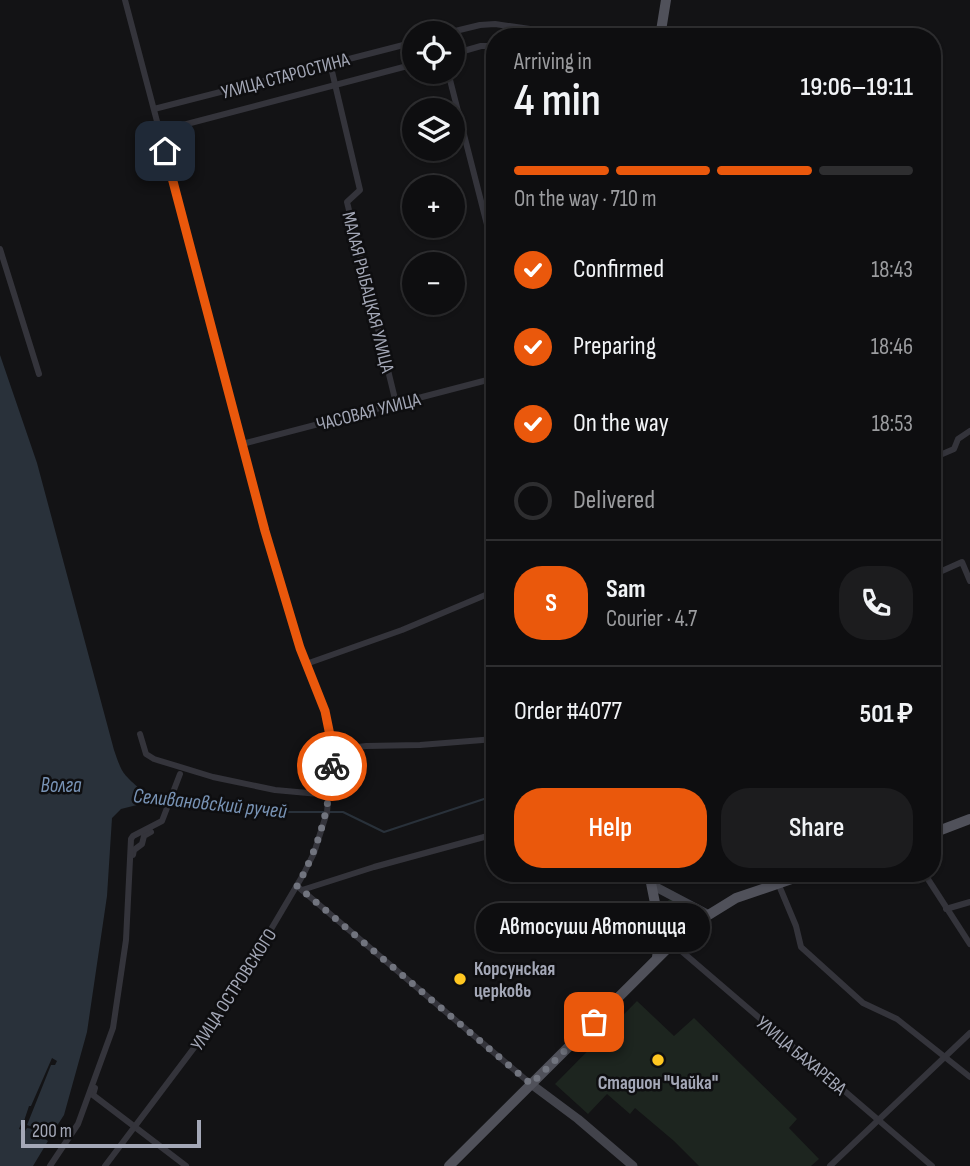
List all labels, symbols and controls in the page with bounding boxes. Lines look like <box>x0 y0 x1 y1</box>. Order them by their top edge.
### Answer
map controls <box>402 21 465 315</box>
button: locate <box>402 21 465 84</box>
street label: УЛИЦА СТАРОСТИНА <box>219 48 353 105</box>
text: Arriving in <box>514 48 592 76</box>
text: 19:06–19:11 <box>800 72 913 103</box>
text: 4 min <box>514 74 601 129</box>
button: layers <box>402 98 465 161</box>
pin <box>135 121 195 181</box>
icon: home <box>146 132 184 170</box>
button: + <box>402 175 465 238</box>
text: On the way · 710 m <box>514 185 657 213</box>
street label: МАЛАЯ РЫБАЦКАЯ УЛИЦА <box>336 209 399 376</box>
icon: check <box>514 251 552 289</box>
button: − <box>402 252 465 315</box>
text: Confirmed <box>573 254 664 285</box>
text: 18:43 <box>871 256 913 284</box>
icon: check <box>514 328 552 366</box>
text: Preparing <box>573 331 656 362</box>
text: 18:46 <box>871 333 913 361</box>
street label: ЧАСОВАЯ УЛИЦА <box>314 388 424 437</box>
icon: check <box>514 405 552 443</box>
text: On the way <box>573 408 669 439</box>
text: 18:53 <box>872 410 913 438</box>
text: Delivered <box>573 485 655 516</box>
button: phone <box>839 566 913 640</box>
text: Sam <box>606 574 646 605</box>
text: S <box>545 588 557 619</box>
text: Courier · 4.7 <box>606 605 697 633</box>
text: Order #4077 <box>514 696 622 727</box>
text: 501 ₽ <box>860 699 913 730</box>
courier <box>297 731 367 801</box>
icon: bike <box>313 747 351 785</box>
water label: Волга <box>40 773 82 798</box>
water label: Селивановский ручей <box>132 783 288 824</box>
button: Help <box>514 788 707 868</box>
button: Share <box>721 788 913 868</box>
callout: Автосуши Автопицца <box>477 903 711 952</box>
text: Автосуши Автопицца <box>500 913 686 941</box>
street label: УЛИЦА ОСТРОВСКОГО <box>186 925 282 1055</box>
place label: Корсунская церковь <box>474 958 555 1003</box>
marker: Корсунская церковь <box>452 971 468 987</box>
pin <box>564 992 624 1052</box>
icon: bag <box>575 1003 613 1041</box>
street label: УЛИЦА БАХАРЕВА <box>751 1012 852 1101</box>
marker: Стадион "Чайка" <box>650 1052 666 1068</box>
place label: Стадион "Чайка" <box>598 1072 718 1095</box>
scale bar <box>21 1117 201 1149</box>
text: 200 m <box>32 1120 72 1143</box>

